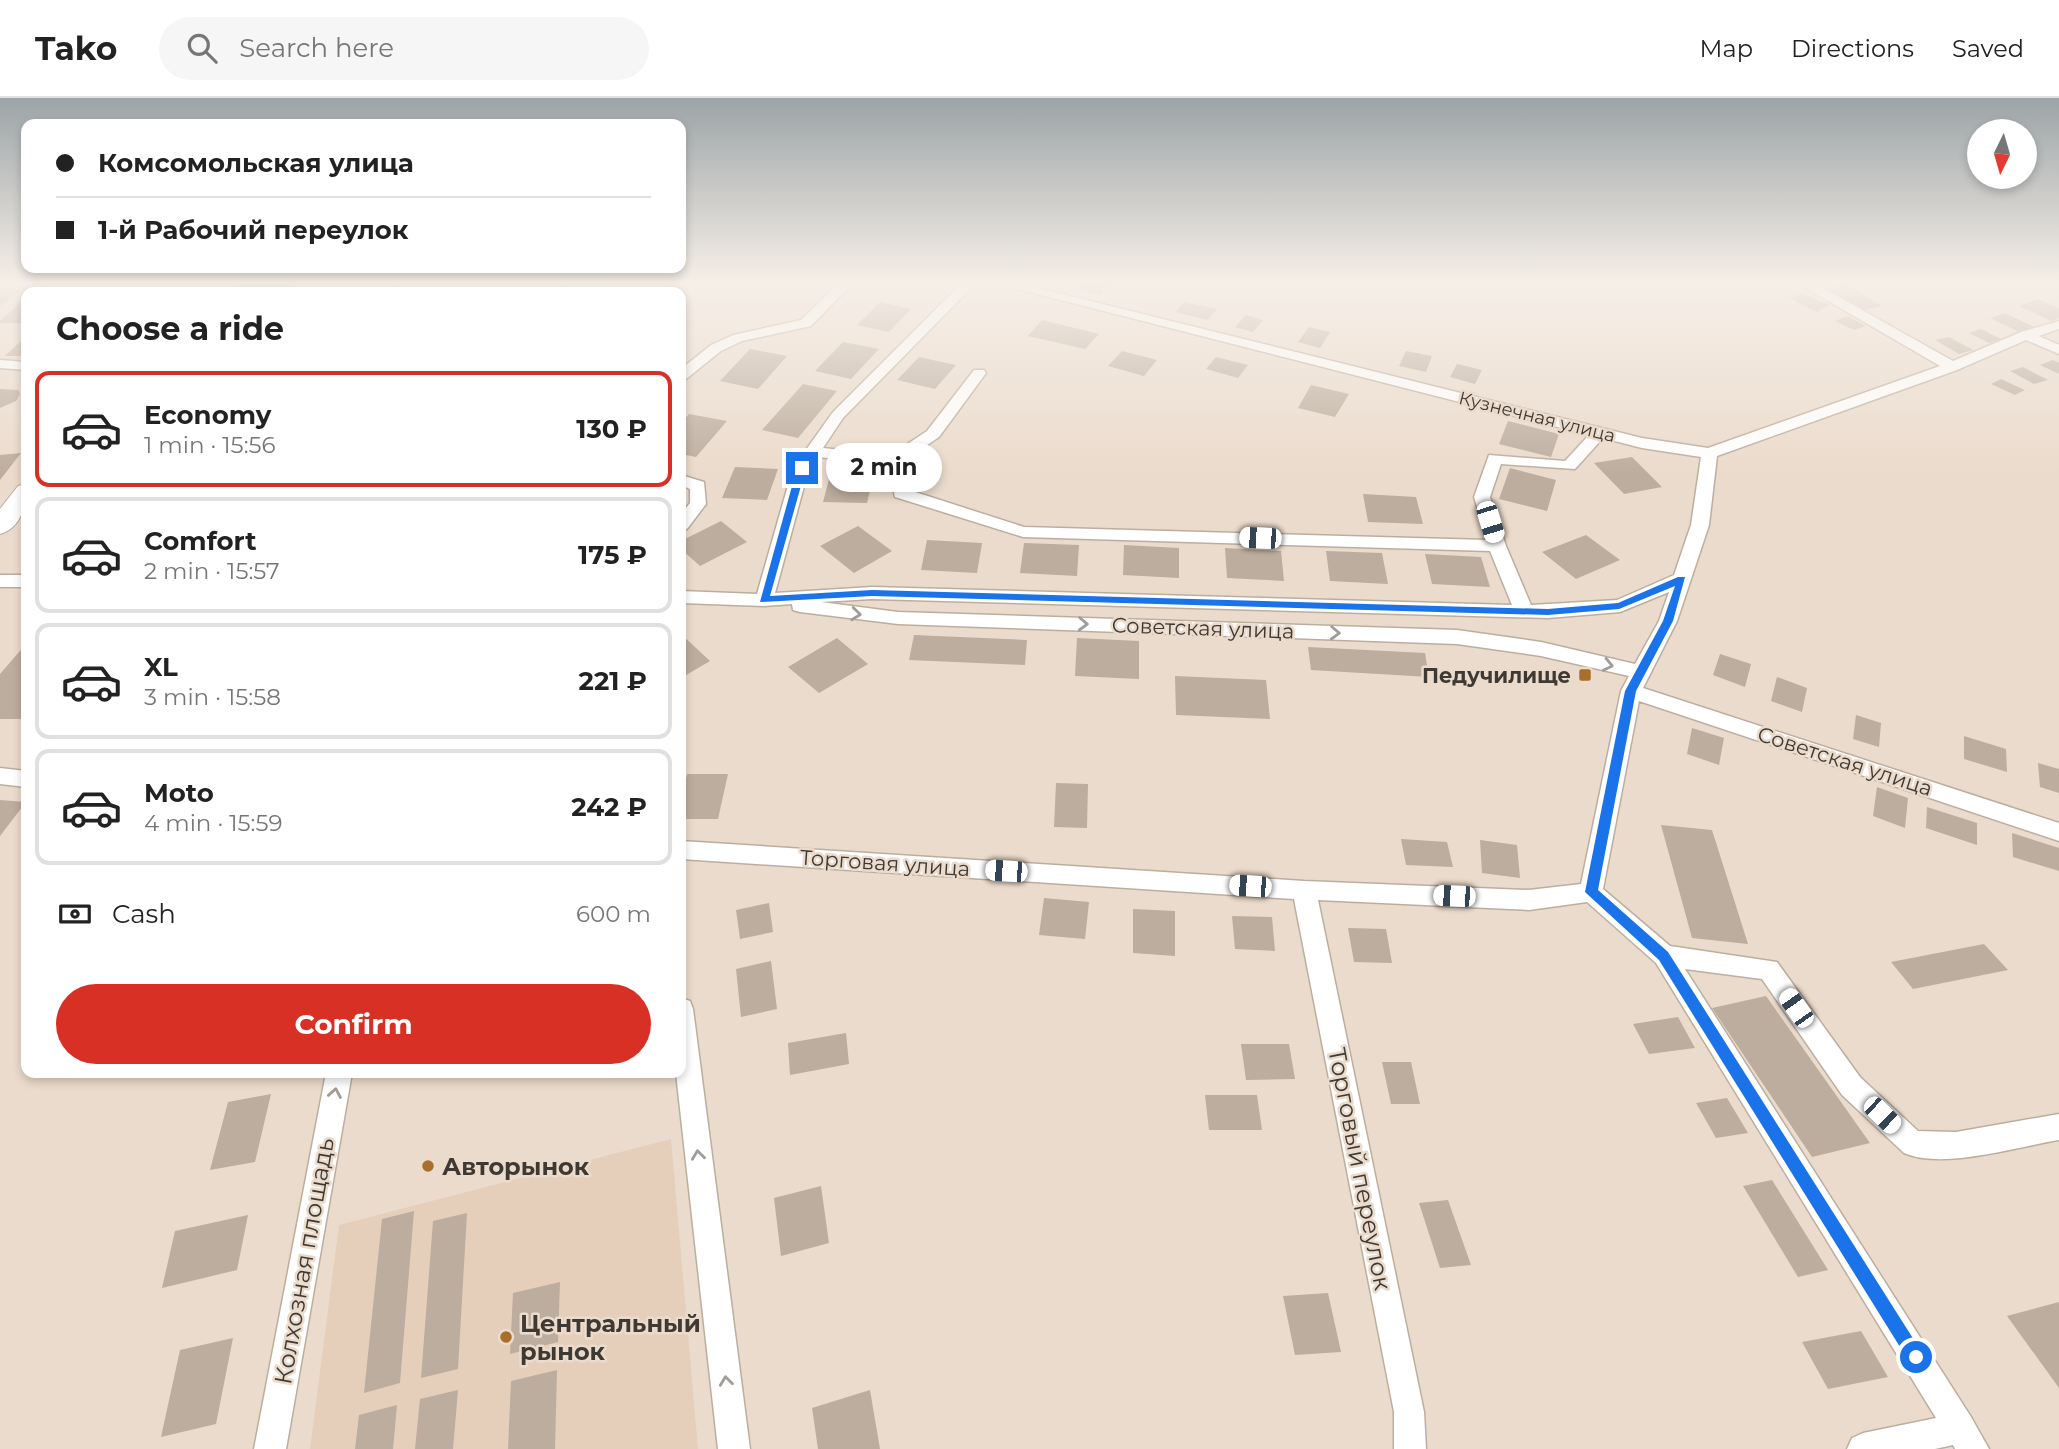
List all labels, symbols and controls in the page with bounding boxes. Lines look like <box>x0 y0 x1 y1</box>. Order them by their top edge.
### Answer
search box <box>159 17 649 80</box>
text: Tako <box>35 28 117 68</box>
icon: search <box>183 29 221 67</box>
text: Search here <box>239 32 394 64</box>
text: Map <box>1700 34 1753 63</box>
text: Directions <box>1791 34 1914 63</box>
text: Saved <box>1952 34 2024 63</box>
north arrow <box>1967 119 2037 189</box>
map controls <box>1967 119 2037 189</box>
text: Комсомольская улица <box>98 147 414 179</box>
text: 1-й Рабочий переулок <box>98 214 408 246</box>
text: Choose a ride <box>56 309 284 348</box>
street label: Кузнечная улица <box>1457 387 1617 447</box>
icon: car <box>60 398 123 461</box>
text: Economy <box>144 399 271 431</box>
text: 130 ₽ <box>576 413 647 445</box>
text: 1 min · 15:56 <box>144 431 276 459</box>
callout: 2 min <box>826 444 942 492</box>
route end <box>786 452 818 484</box>
text: 2 min <box>850 453 918 481</box>
car <box>1474 499 1507 545</box>
icon: car <box>60 524 123 587</box>
text: Comfort <box>144 525 256 557</box>
car <box>1239 527 1282 549</box>
text: 175 ₽ <box>578 539 647 571</box>
text: 2 min · 15:57 <box>144 557 280 585</box>
one-way arrow <box>850 606 861 621</box>
street label: Советская улица <box>1111 612 1295 644</box>
one-way arrow <box>1077 617 1088 632</box>
one-way arrow <box>1329 625 1340 640</box>
icon: car <box>60 650 123 713</box>
text: XL <box>144 651 178 683</box>
one-way arrow <box>1602 657 1614 671</box>
place label: Педучилище <box>1422 663 1571 688</box>
text: 221 ₽ <box>579 665 647 697</box>
marker: Педучилище <box>1577 667 1593 683</box>
text: 3 min · 15:58 <box>144 683 281 711</box>
street label: Советская улица <box>1754 721 1936 801</box>
icon: car <box>60 776 123 839</box>
text: Moto <box>144 777 214 809</box>
text: 242 ₽ <box>571 791 647 823</box>
text: 4 min · 15:59 <box>144 809 282 837</box>
street label: Торговая улица <box>799 845 971 881</box>
car <box>985 859 1028 883</box>
car <box>1229 874 1272 898</box>
car <box>1433 885 1476 907</box>
icon: cash <box>56 895 94 933</box>
text: Cash <box>112 898 176 930</box>
text: 600 m <box>576 900 651 928</box>
button: Confirm <box>56 984 651 1064</box>
car <box>1776 985 1817 1031</box>
street label: Торговый переулок <box>1322 1045 1398 1293</box>
one-way arrow <box>327 1087 342 1099</box>
car <box>1860 1093 1905 1137</box>
street label: Колхозная площадь <box>268 1135 340 1387</box>
one-way arrow <box>691 1150 706 1161</box>
place label: Авторынок <box>442 1152 590 1181</box>
marker: Авторынок <box>420 1158 436 1174</box>
place label: Центральный рынок <box>520 1309 701 1366</box>
marker: Центральный рынок <box>498 1329 514 1345</box>
route start <box>1900 1341 1932 1373</box>
one-way arrow <box>718 1375 733 1387</box>

